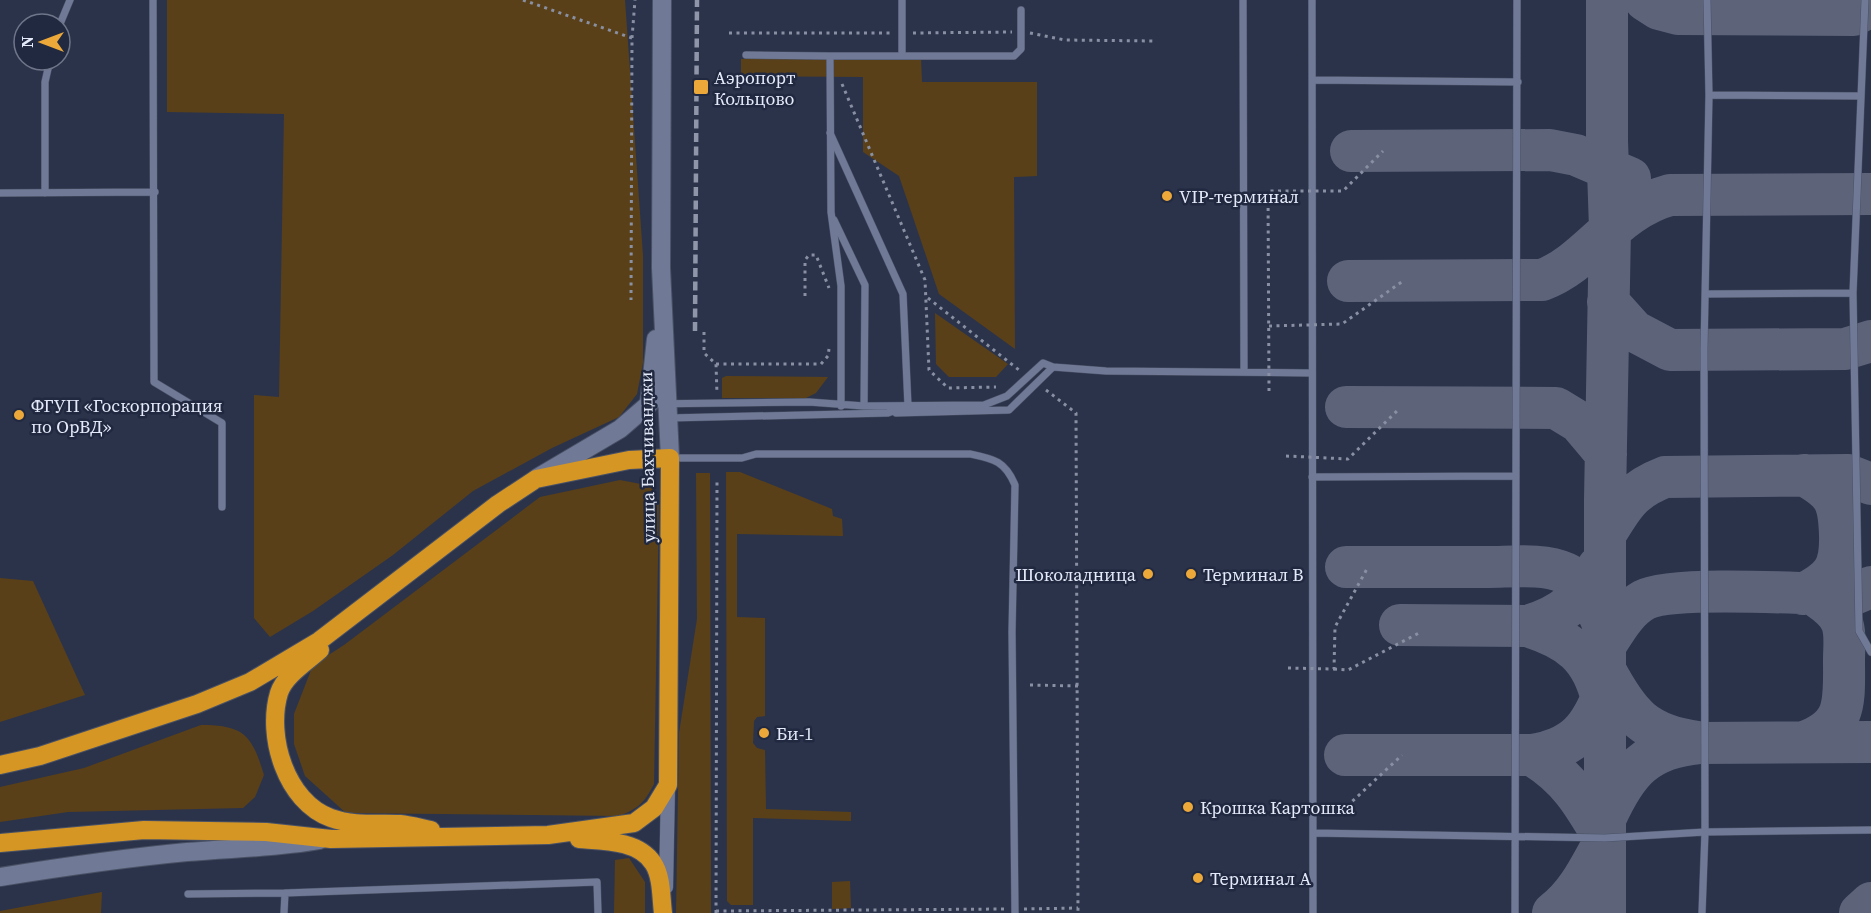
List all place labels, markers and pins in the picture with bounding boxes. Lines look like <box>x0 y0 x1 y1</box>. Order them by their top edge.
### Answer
place label: Аэропорт Кольцово <box>714 65 796 111</box>
marker: Аэропорт Кольцово <box>692 78 710 96</box>
place label: VIP-терминал <box>1179 184 1299 209</box>
marker: VIP-терминал <box>1160 189 1174 203</box>
place label: ФГУП «Госкорпорация по ОрВД» <box>31 393 223 439</box>
marker: ФГУП «Госкорпорация по ОрВД» <box>12 408 26 422</box>
place label: Шоколадница <box>1015 562 1137 587</box>
place label: Терминал B <box>1203 562 1304 587</box>
marker: Шоколадница <box>1141 567 1155 581</box>
marker: Терминал B <box>1184 567 1198 581</box>
place label: Би-1 <box>776 721 813 746</box>
marker: Би-1 <box>757 726 771 740</box>
place label: Крошка Картошка <box>1200 795 1356 820</box>
marker: Крошка Картошка <box>1181 800 1195 814</box>
place label: Терминал А <box>1210 866 1311 891</box>
marker: Терминал А <box>1191 871 1205 885</box>

